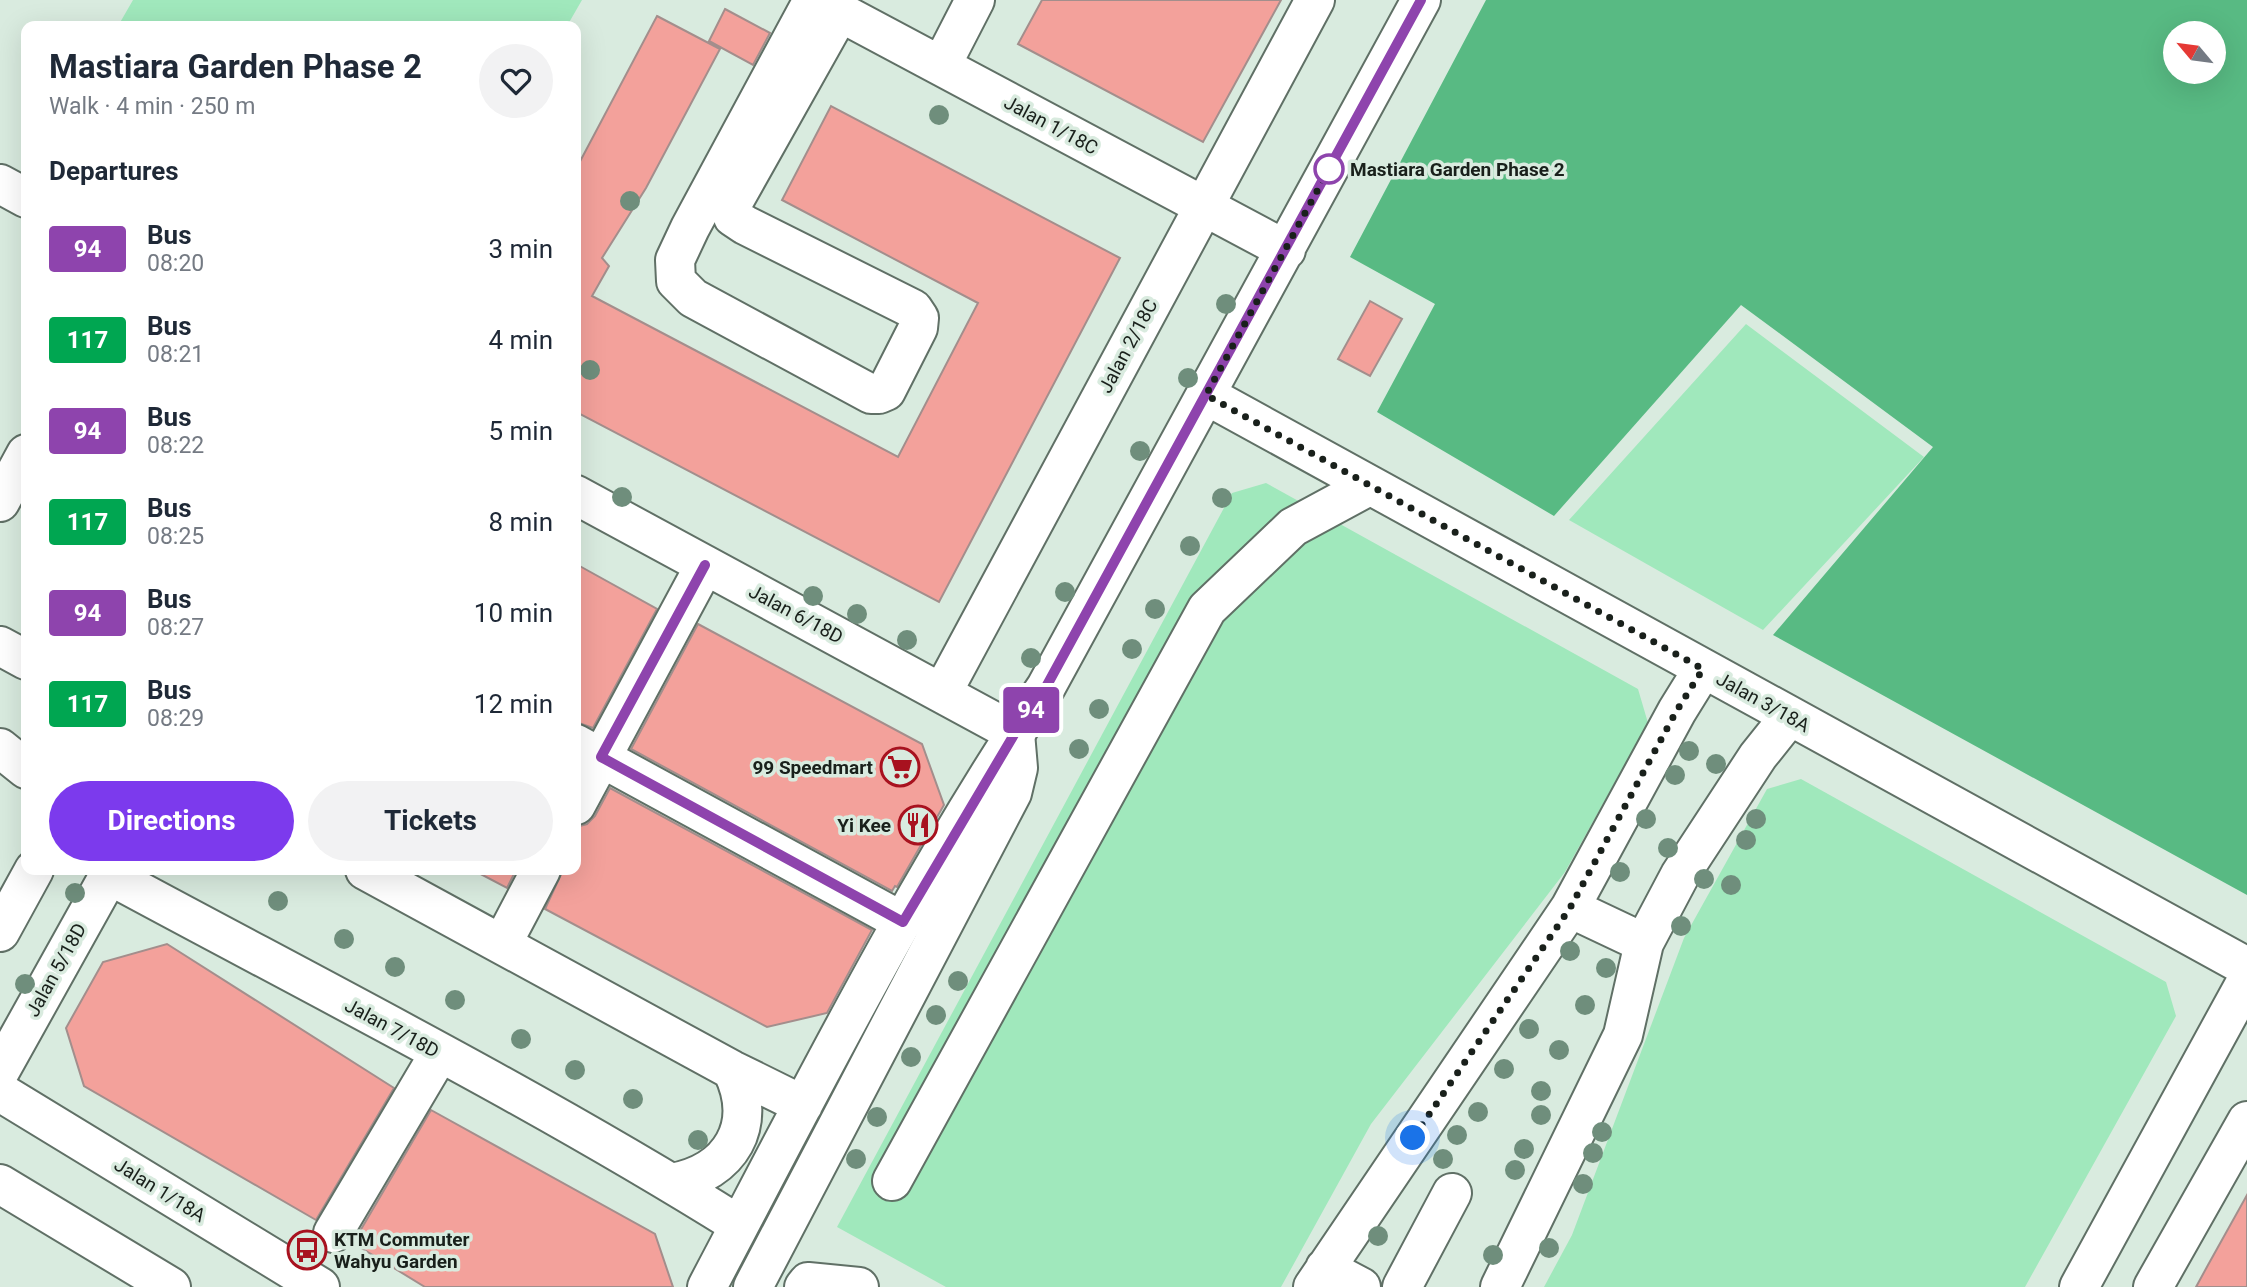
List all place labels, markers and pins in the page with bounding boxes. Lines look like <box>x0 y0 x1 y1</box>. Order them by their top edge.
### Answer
marker: Mastiara Garden Phase 2 <box>1314 154 1344 184</box>
place label: Mastiara Garden Phase 2 <box>1350 158 1565 181</box>
supermarket icon: 99 Speedmart <box>879 746 921 788</box>
place label: 99 Speedmart <box>752 756 874 779</box>
restaurant icon: Yi Kee <box>897 804 939 846</box>
place label: Yi Kee <box>837 814 891 837</box>
place label: KTM Commuter Wahyu Garden <box>334 1228 470 1273</box>
bus stop icon: KTM Commuter Wahyu Garden <box>286 1229 328 1271</box>

